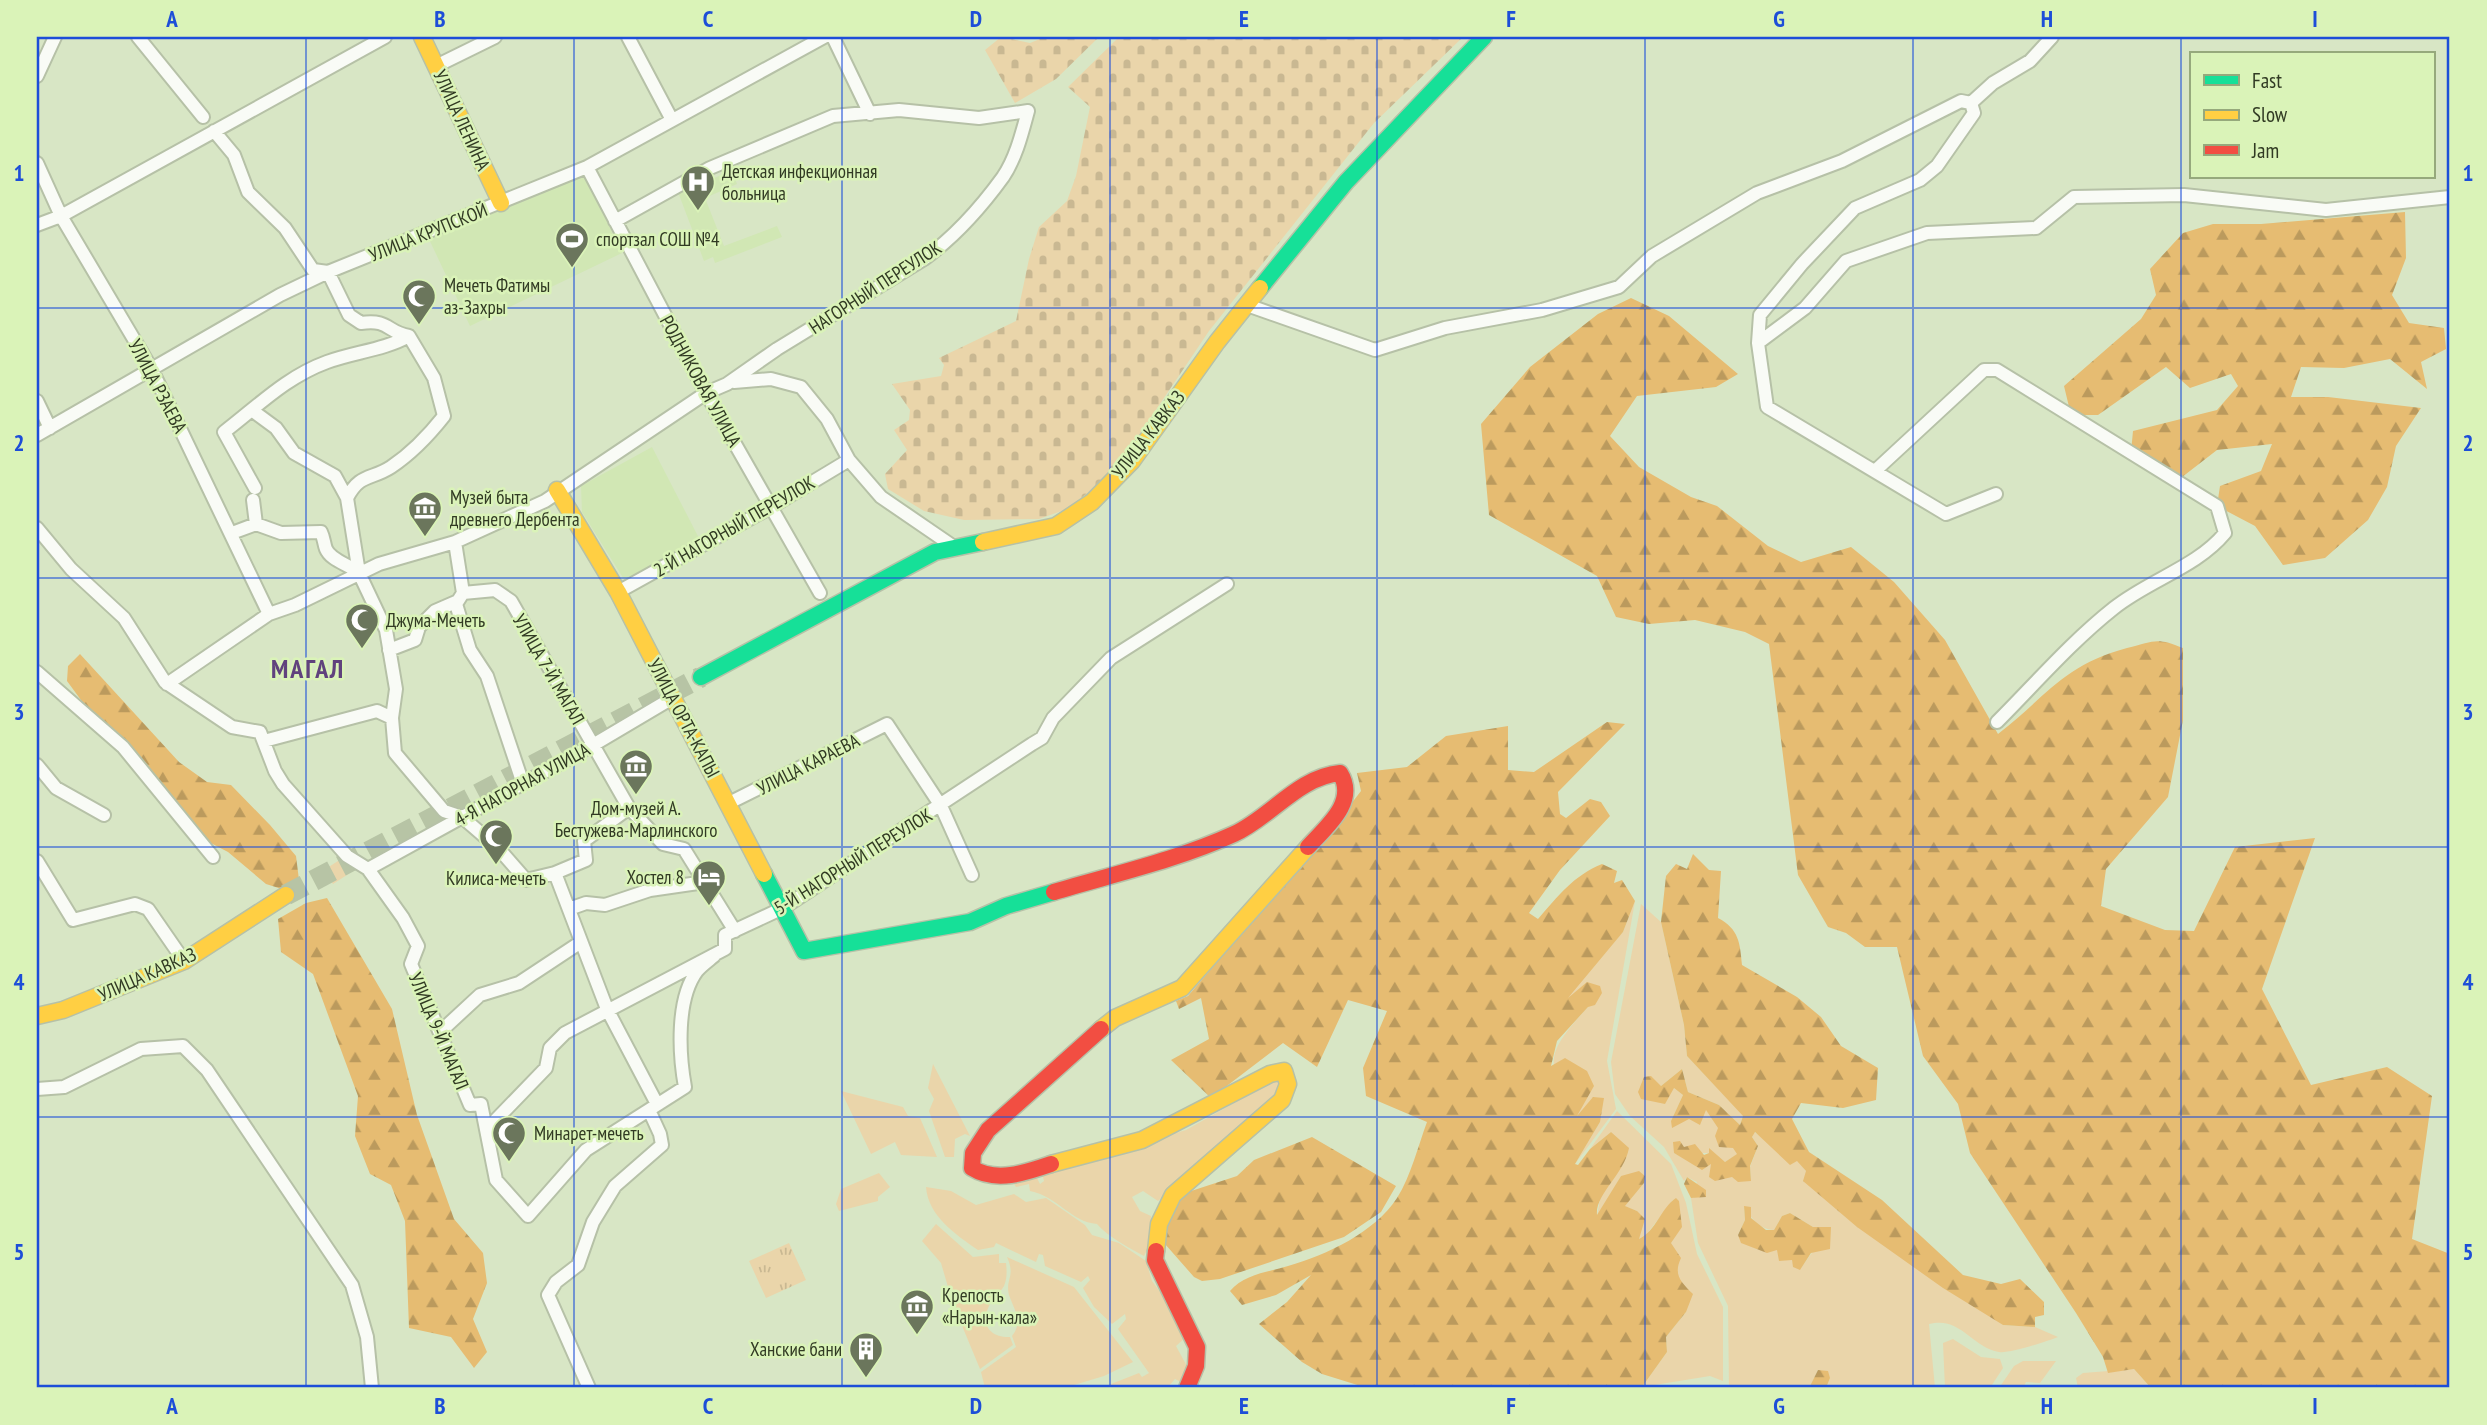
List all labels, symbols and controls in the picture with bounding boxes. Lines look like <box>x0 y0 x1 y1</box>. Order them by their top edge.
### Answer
text: A <box>165 4 178 33</box>
text: B <box>434 4 446 33</box>
text: C <box>703 4 714 33</box>
text: D <box>970 4 982 33</box>
text: E <box>1239 4 1249 33</box>
text: F <box>1506 4 1516 33</box>
text: G <box>1773 4 1785 33</box>
text: H <box>2041 4 2053 33</box>
text: I <box>2312 4 2318 33</box>
legend <box>2190 52 2434 178</box>
street label: УЛИЦА ЛЕНИНА <box>428 66 496 174</box>
text: Fast <box>2252 67 2282 94</box>
text: Slow <box>2252 101 2288 128</box>
text: Jam <box>2251 137 2279 164</box>
text: 1 <box>14 158 25 187</box>
text: 1 <box>2463 158 2474 187</box>
place label: Детская инфекционная больница <box>722 159 877 205</box>
hospital icon: Детская инфекционная больница <box>679 163 717 212</box>
street label: УЛИЦА КРУПСКОЙ <box>365 197 491 267</box>
sports icon: спортзал СОШ №4 <box>553 220 591 269</box>
place label: спортзал СОШ №4 <box>596 227 720 251</box>
street label: НАГОРНЫЙ ПЕРЕУЛОК <box>804 235 946 339</box>
place label: Мечеть Фатимы аз-Захры <box>444 273 550 319</box>
mosque icon: Мечеть Фатимы аз-Захры <box>400 277 438 326</box>
street label: РОДНИКОВАЯ УЛИЦА <box>655 311 747 451</box>
street label: УЛИЦА РЗАЕВА <box>123 335 193 437</box>
street label: УЛИЦА КАВКАЗ <box>1106 385 1190 483</box>
text: 2 <box>14 428 25 457</box>
text: 2 <box>2463 428 2474 457</box>
street label: 2-Й НАГОРНЫЙ ПЕРЕУЛОК <box>649 470 819 582</box>
place label: Музей быта древнего Дербента <box>450 485 580 531</box>
museum icon: Музей быта древнего Дербента <box>406 489 444 538</box>
mosque icon: Джума-Мечеть <box>343 601 381 650</box>
place label: Джума-Мечеть <box>386 608 485 632</box>
street label: УЛИЦА 7-Й МАГАЛ <box>508 609 590 729</box>
district label: МАГАЛ <box>271 652 345 685</box>
street label: УЛИЦА ОРТА-КАПЫ <box>643 654 725 782</box>
text: 3 <box>14 697 25 726</box>
text: 3 <box>2463 697 2474 726</box>
street label: УЛИЦА КАРАЕВА <box>753 728 863 800</box>
street label: 4-Я НАГОРНАЯ УЛИЦА <box>450 737 594 831</box>
museum icon: Дом-музей А. Бестужева-Марлинского <box>617 747 655 796</box>
place label: Дом-музей А. Бестужева-Марлинского <box>555 796 717 842</box>
street label: 5-Й НАГОРНЫЙ ПЕРЕУЛОК <box>769 803 937 919</box>
mosque icon: Килиса-мечеть <box>477 817 515 866</box>
hotel icon: Хостел 8 <box>690 858 728 907</box>
place label: Хостел 8 <box>627 865 684 889</box>
place label: Килиса-мечеть <box>446 866 546 890</box>
street label: УЛИЦА КАВКАЗ <box>94 942 200 1006</box>
text: 4 <box>14 967 25 996</box>
text: 4 <box>2463 967 2474 996</box>
street label: УЛИЦА 9-Й МАГАЛ <box>404 969 474 1093</box>
mosque icon: Минарет-мечеть <box>490 1114 528 1163</box>
place label: Минарет-мечеть <box>534 1121 644 1145</box>
text: 5 <box>14 1237 25 1266</box>
text: 5 <box>2463 1237 2474 1266</box>
place label: Крепость «Нарын-кала» <box>942 1283 1037 1329</box>
museum icon: Крепость «Нарын-кала» <box>898 1287 936 1336</box>
building icon: Ханские бани <box>847 1330 885 1379</box>
place label: Ханские бани <box>750 1337 842 1361</box>
text: A <box>165 1391 178 1420</box>
text: B <box>434 1391 446 1420</box>
text: C <box>703 1391 714 1420</box>
text: D <box>970 1391 982 1420</box>
text: E <box>1239 1391 1249 1420</box>
text: F <box>1506 1391 1516 1420</box>
text: G <box>1773 1391 1785 1420</box>
text: H <box>2041 1391 2053 1420</box>
text: I <box>2312 1391 2318 1420</box>

